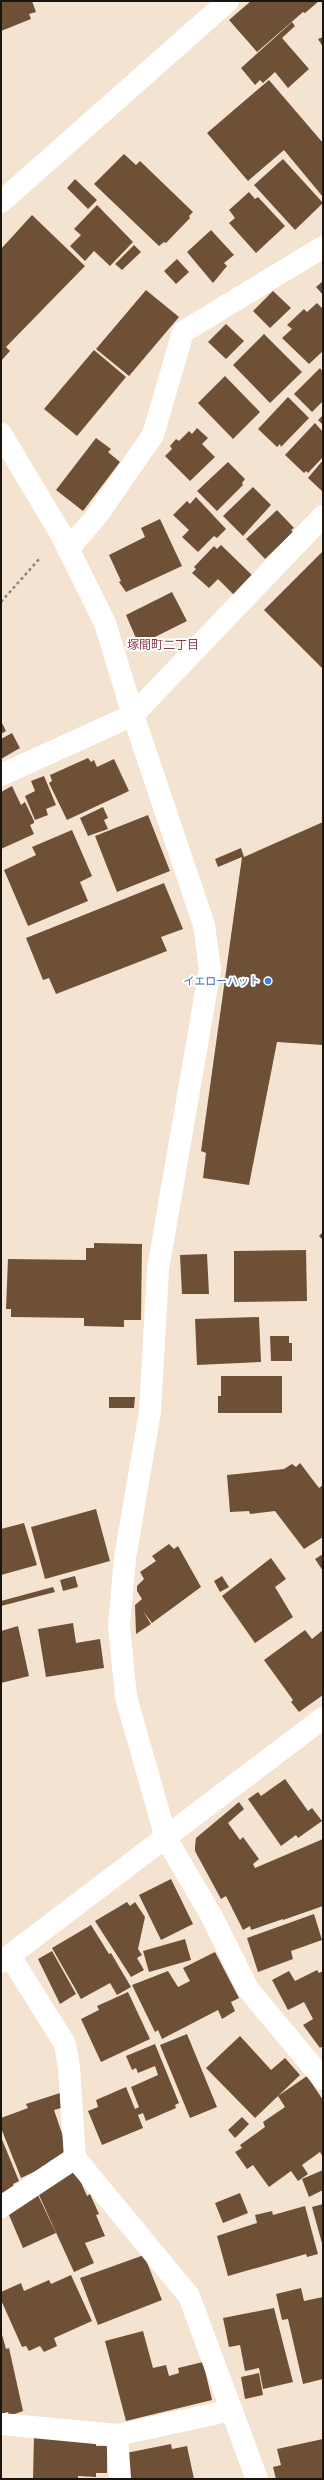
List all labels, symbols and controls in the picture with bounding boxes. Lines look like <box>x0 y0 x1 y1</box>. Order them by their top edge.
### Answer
district label: 塚間町二丁目 <box>127 638 199 652</box>
place label: イエローハット <box>183 975 260 988</box>
marker: イエローハット <box>263 976 273 986</box>

